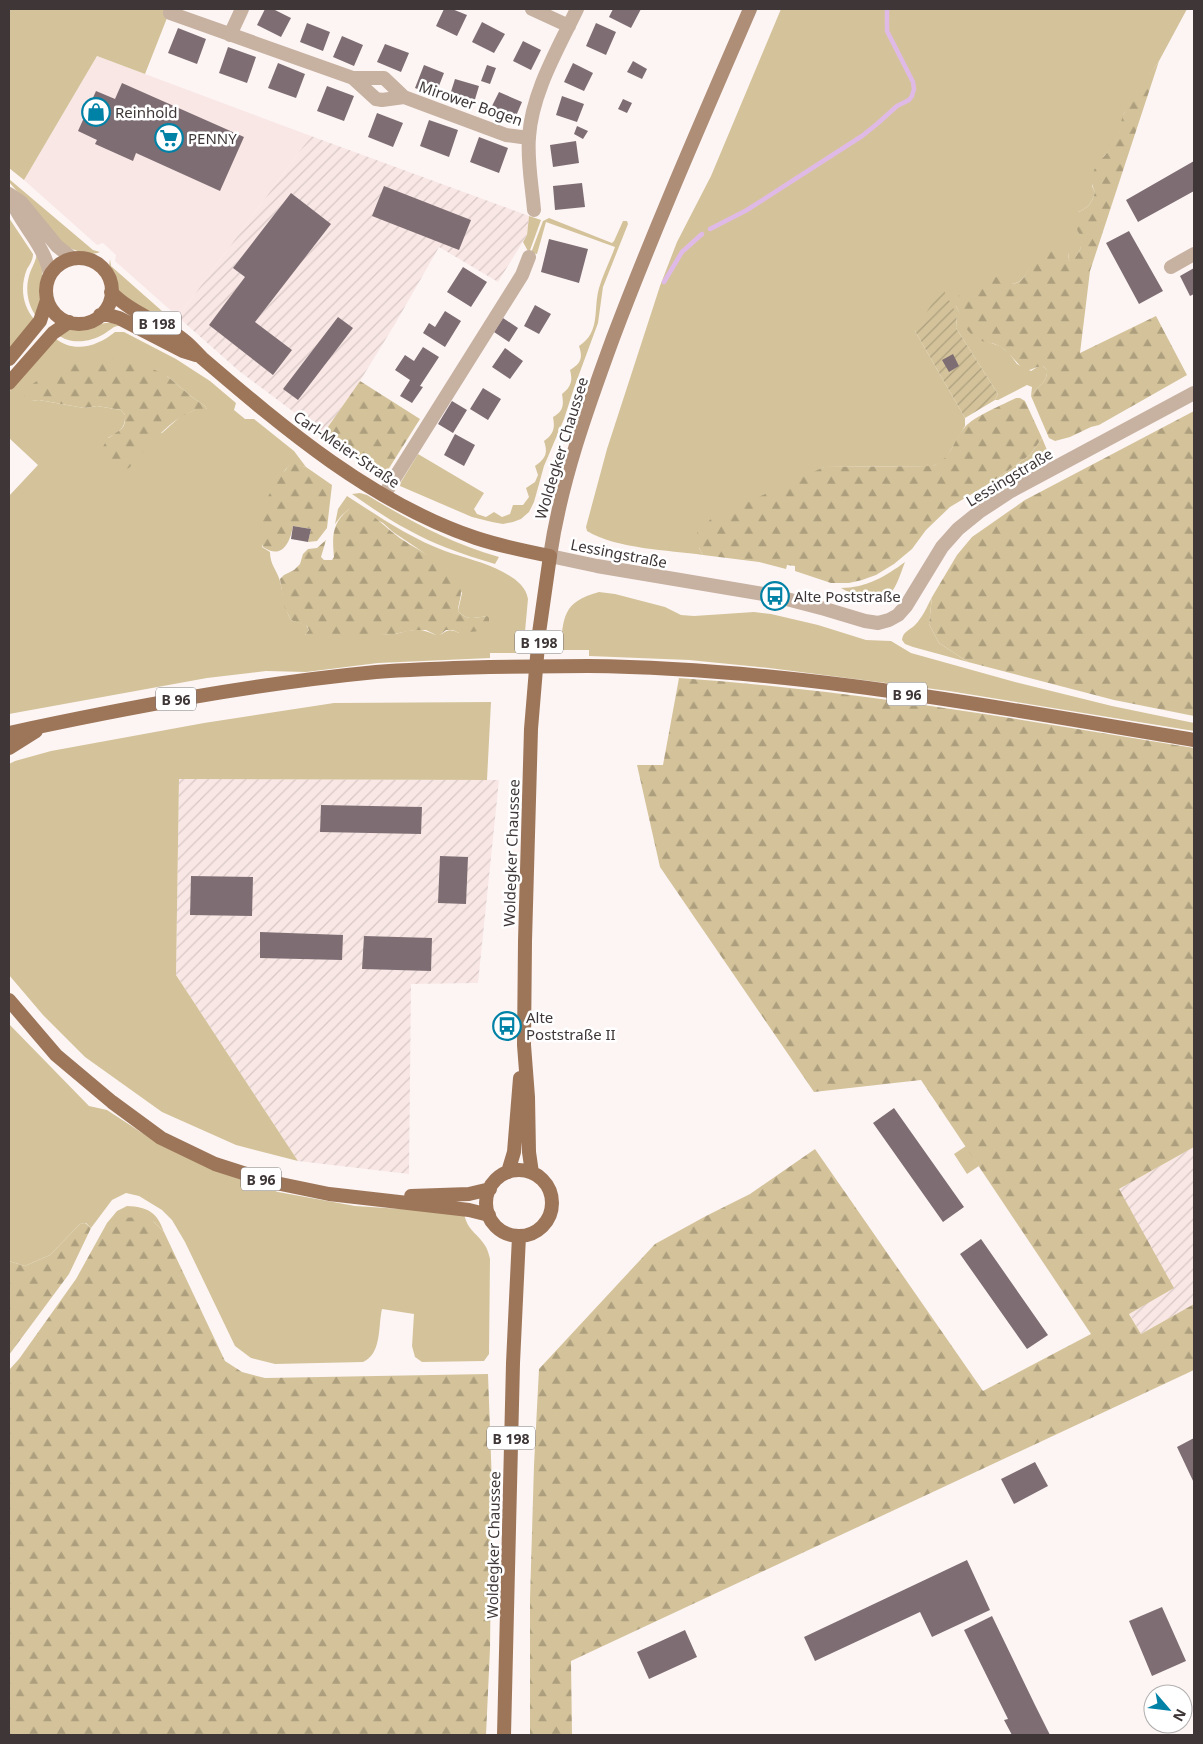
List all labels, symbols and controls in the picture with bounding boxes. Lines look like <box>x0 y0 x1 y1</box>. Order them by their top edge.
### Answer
street label: Mirower Bogen <box>417 76 525 130</box>
shop icon: Reinhold <box>81 97 111 127</box>
place label: Reinhold <box>115 102 177 122</box>
supermarket icon: PENNY <box>154 123 184 153</box>
place label: PENNY <box>188 128 237 148</box>
road number: B 198 <box>133 312 181 334</box>
street label: Woldegker Chaussee <box>530 374 592 522</box>
street label: Carl-Meier-Straße <box>290 406 404 492</box>
street label: Lessingstraße <box>962 443 1056 511</box>
street label: Lessingstraße <box>569 534 669 572</box>
bus stop icon: Alte Poststraße <box>760 581 790 611</box>
place label: Alte Poststraße <box>794 586 901 606</box>
road number: B 198 <box>515 630 563 654</box>
road number: B 96 <box>887 682 927 706</box>
road number: B 96 <box>156 688 196 711</box>
street label: Woldegker Chaussee <box>498 779 524 927</box>
place label: Alte Poststraße II <box>526 1007 616 1044</box>
bus stop icon: Alte Poststraße II <box>492 1011 522 1041</box>
road number: B 96 <box>241 1168 281 1190</box>
road number: B 198 <box>487 1426 535 1450</box>
street label: Woldegker Chaussee <box>482 1471 504 1619</box>
north arrow <box>1143 1684 1193 1734</box>
text: N <box>1169 1706 1191 1725</box>

